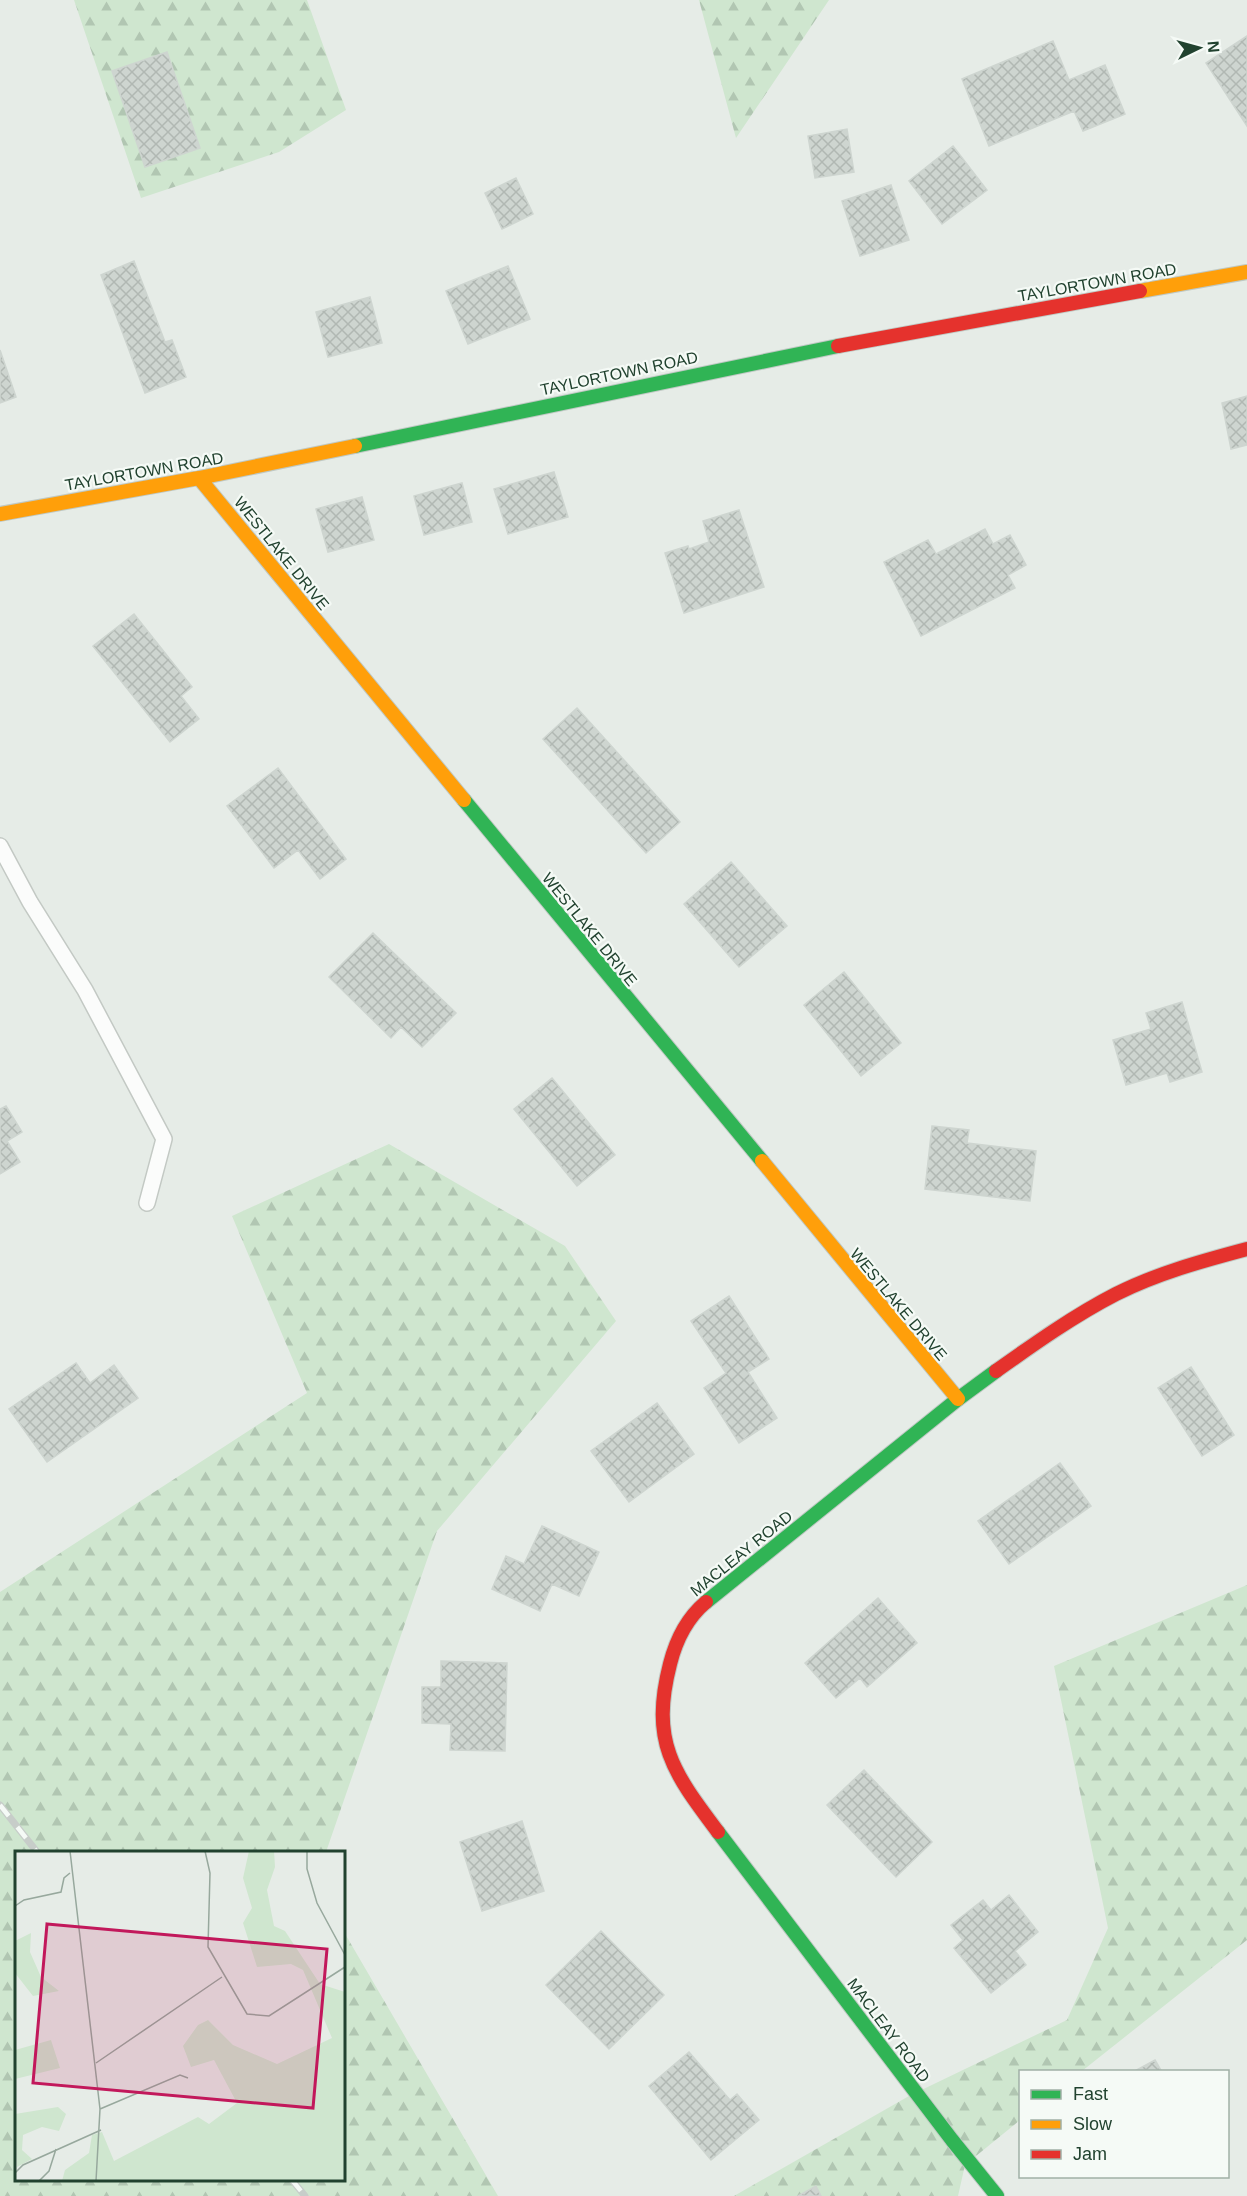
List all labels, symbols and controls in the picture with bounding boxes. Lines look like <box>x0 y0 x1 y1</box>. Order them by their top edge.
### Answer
north arrow <box>1169 18 1229 78</box>
text: N <box>1204 40 1222 53</box>
street label: TAYLORTOWN ROAD <box>1017 260 1178 305</box>
street label: TAYLORTOWN ROAD <box>539 348 699 398</box>
street label: TAYLORTOWN ROAD <box>64 449 225 494</box>
street label: WESTLAKE DRIVE <box>231 493 332 613</box>
street label: WESTLAKE DRIVE <box>539 869 640 989</box>
street label: WESTLAKE DRIVE <box>847 1245 950 1364</box>
street label: MACLEAY ROAD <box>687 1507 795 1600</box>
inset map <box>15 1851 345 2181</box>
street label: MACLEAY ROAD <box>844 1975 933 2086</box>
legend <box>1019 2070 1229 2178</box>
text: Fast <box>1073 2084 1108 2104</box>
text: Slow <box>1073 2114 1113 2134</box>
text: Jam <box>1073 2144 1107 2164</box>

